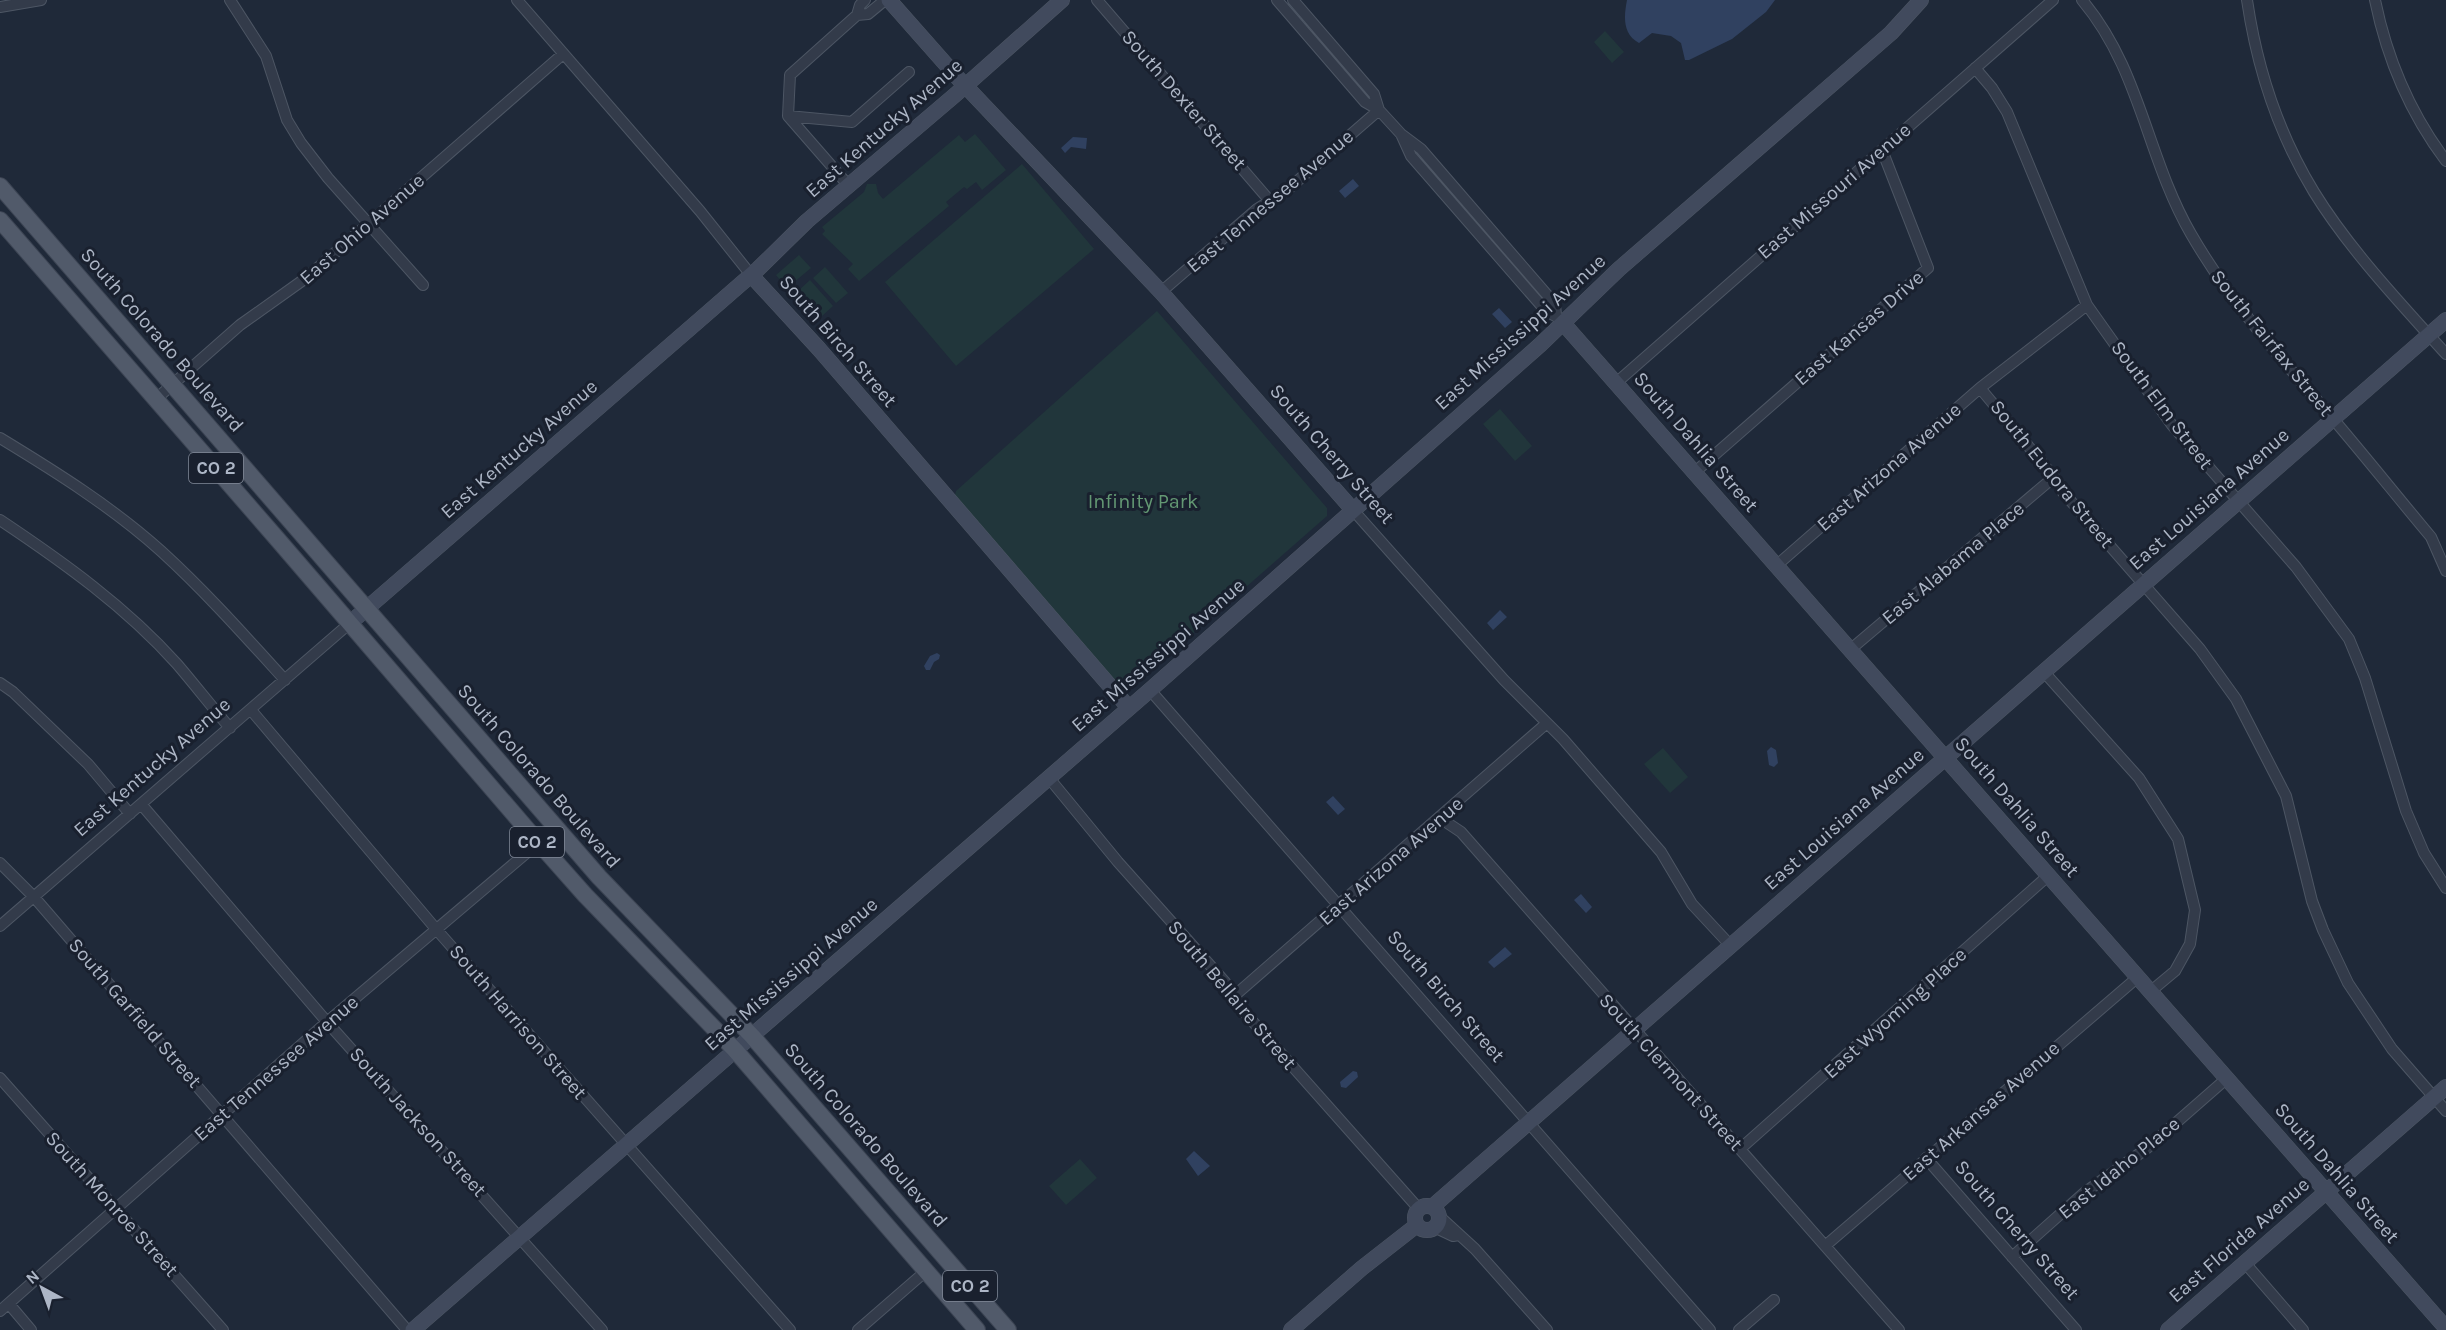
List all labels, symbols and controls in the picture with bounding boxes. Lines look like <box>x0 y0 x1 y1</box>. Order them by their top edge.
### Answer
street label: South Dexter Street <box>1117 25 1251 175</box>
street label: East Kentucky Avenue <box>801 54 967 202</box>
street label: East Missouri Avenue <box>1753 118 1915 264</box>
street label: East Tennessee Avenue <box>1182 125 1358 277</box>
street label: East Ohio Avenue <box>295 169 429 289</box>
street label: South Colorado Boulevard <box>76 243 248 437</box>
street label: East Mississippi Avenue <box>1430 249 1610 415</box>
street label: South Fairfax Street <box>2206 265 2338 421</box>
street label: East Kansas Drive <box>1790 266 1928 390</box>
street label: South Birch Street <box>774 270 902 412</box>
street label: South Elm Street <box>2106 336 2218 474</box>
street label: South Dahlia Street <box>1629 367 1763 517</box>
street label: East Kentucky Avenue <box>436 375 602 523</box>
street label: South Cherry Street <box>1265 379 1399 529</box>
street label: South Eudora Street <box>1985 395 2119 553</box>
street label: East Arizona Avenue <box>1812 398 1966 536</box>
street label: East Louisiana Avenue <box>2124 423 2294 575</box>
road number: CO 2 <box>189 453 243 483</box>
park label: Infinity Park <box>1088 490 1198 513</box>
street label: East Alabama Place <box>1877 497 2029 629</box>
street label: East Mississippi Avenue <box>1067 574 1249 736</box>
street label: South Colorado Boulevard <box>453 679 625 873</box>
street label: East Kentucky Avenue <box>69 693 235 841</box>
street label: South Dahlia Street <box>1950 732 2084 882</box>
street label: East Louisiana Avenue <box>1759 743 1929 895</box>
street label: East Arizona Avenue <box>1314 792 1468 930</box>
road number: CO 2 <box>510 827 564 857</box>
street label: East Mississippi Avenue <box>700 893 882 1055</box>
street label: South Bellaire Street <box>1163 916 1301 1075</box>
street label: South Birch Street <box>1382 925 1510 1067</box>
street label: South Garfield Street <box>64 933 207 1093</box>
street label: South Harrison Street <box>445 940 592 1104</box>
street label: East Wyoming Place <box>1819 943 1971 1083</box>
street label: South Clermont Street <box>1594 989 1748 1156</box>
street label: East Tennessee Avenue <box>189 990 363 1146</box>
street label: East Arkansas Avenue <box>1898 1036 2064 1186</box>
street label: South Colorado Boulevard <box>780 1038 952 1232</box>
street label: South Jackson Street <box>345 1042 492 1202</box>
street label: South Dahlia Street <box>2270 1098 2404 1248</box>
street label: East Idaho Place <box>2054 1112 2184 1224</box>
street label: South Monroe Street <box>41 1127 184 1282</box>
street label: South Cherry Street <box>1950 1155 2084 1305</box>
street label: East Florida Avenue <box>2164 1173 2314 1307</box>
north arrow <box>12 1258 72 1318</box>
text: N <box>22 1266 43 1288</box>
road number: CO 2 <box>943 1271 997 1301</box>

